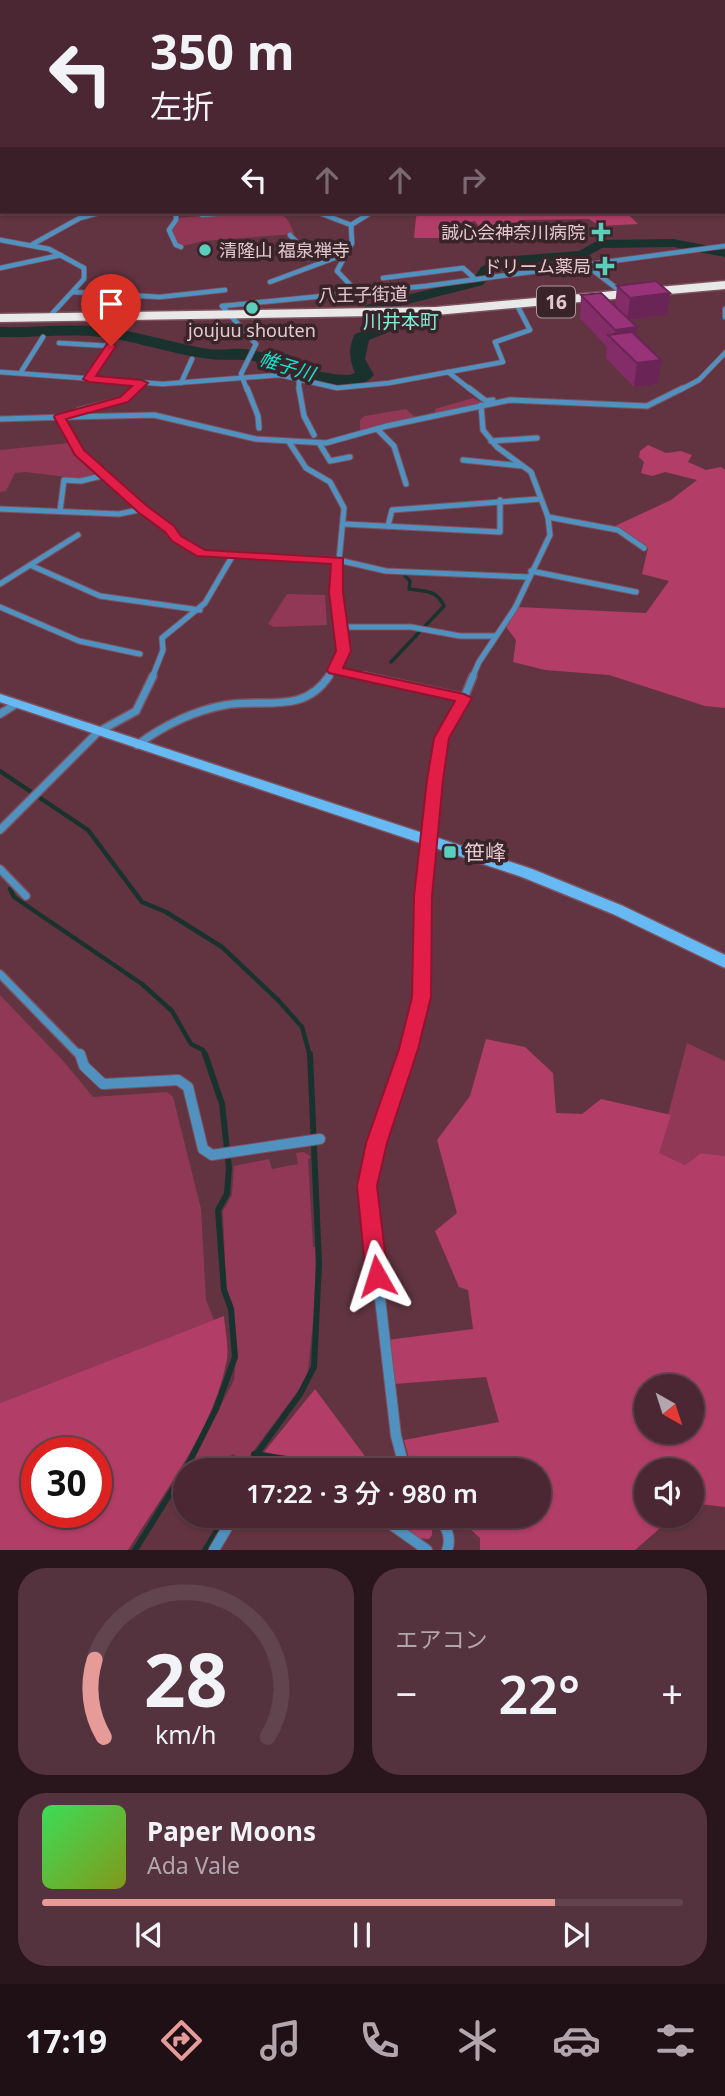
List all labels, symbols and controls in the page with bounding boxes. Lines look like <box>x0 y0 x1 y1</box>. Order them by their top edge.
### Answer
text: 350 m <box>150 18 295 84</box>
icon: left <box>35 28 126 119</box>
text: 左折 <box>150 84 214 127</box>
icon: left <box>235 161 273 199</box>
icon: ahead <box>308 161 346 199</box>
icon: ahead <box>381 161 419 199</box>
icon: right <box>454 161 492 199</box>
place label: 誠心会神奈川病院 <box>441 220 585 244</box>
marker: 誠心会神奈川病院 <box>591 222 611 242</box>
place label: 清隆山 福泉禅寺 <box>219 238 350 262</box>
marker: 清隆山 福泉禅寺 <box>197 242 213 258</box>
place label: ドリーム薬局 <box>484 254 591 278</box>
marker: ドリーム薬局 <box>597 258 613 274</box>
pin <box>81 274 141 346</box>
street label: 八王子街道 <box>318 281 408 307</box>
icon: arrive <box>92 285 130 323</box>
road number: 16 <box>537 286 575 318</box>
marker: joujuu shouten <box>244 300 260 316</box>
district label: 川井本町 <box>363 308 439 334</box>
place label: joujuu shouten <box>187 318 316 342</box>
water label: 帷子川 <box>256 345 320 387</box>
place label: 笹峰 <box>464 838 506 866</box>
marker: 笹峰 <box>442 844 458 860</box>
position arrow <box>340 1239 414 1313</box>
north arrow <box>634 1374 704 1444</box>
map controls <box>634 1374 704 1528</box>
speed limit sign: 30 <box>21 1437 112 1528</box>
button: sound <box>634 1458 704 1528</box>
text: 17:22 · 3 分 · 980 m <box>246 1475 478 1511</box>
text: エアコン <box>396 1623 488 1655</box>
text: 28 <box>144 1630 227 1729</box>
text: 22° <box>498 1658 580 1729</box>
text: − <box>396 1667 417 1719</box>
text: + <box>661 1667 683 1719</box>
text: km/h <box>155 1717 217 1751</box>
text: Paper Moons <box>147 1813 316 1849</box>
text: Ada Vale <box>147 1849 240 1881</box>
icon: previous <box>130 1916 168 1954</box>
icon: pause <box>343 1916 381 1954</box>
icon: next <box>557 1916 595 1954</box>
icon: directions <box>157 2016 206 2065</box>
icon: music <box>256 2016 305 2065</box>
icon: phone <box>355 2016 404 2065</box>
icon: climate <box>453 2016 502 2065</box>
icon: car <box>552 2016 601 2065</box>
icon: filters <box>651 2016 700 2065</box>
text: 17:19 <box>25 2019 107 2062</box>

